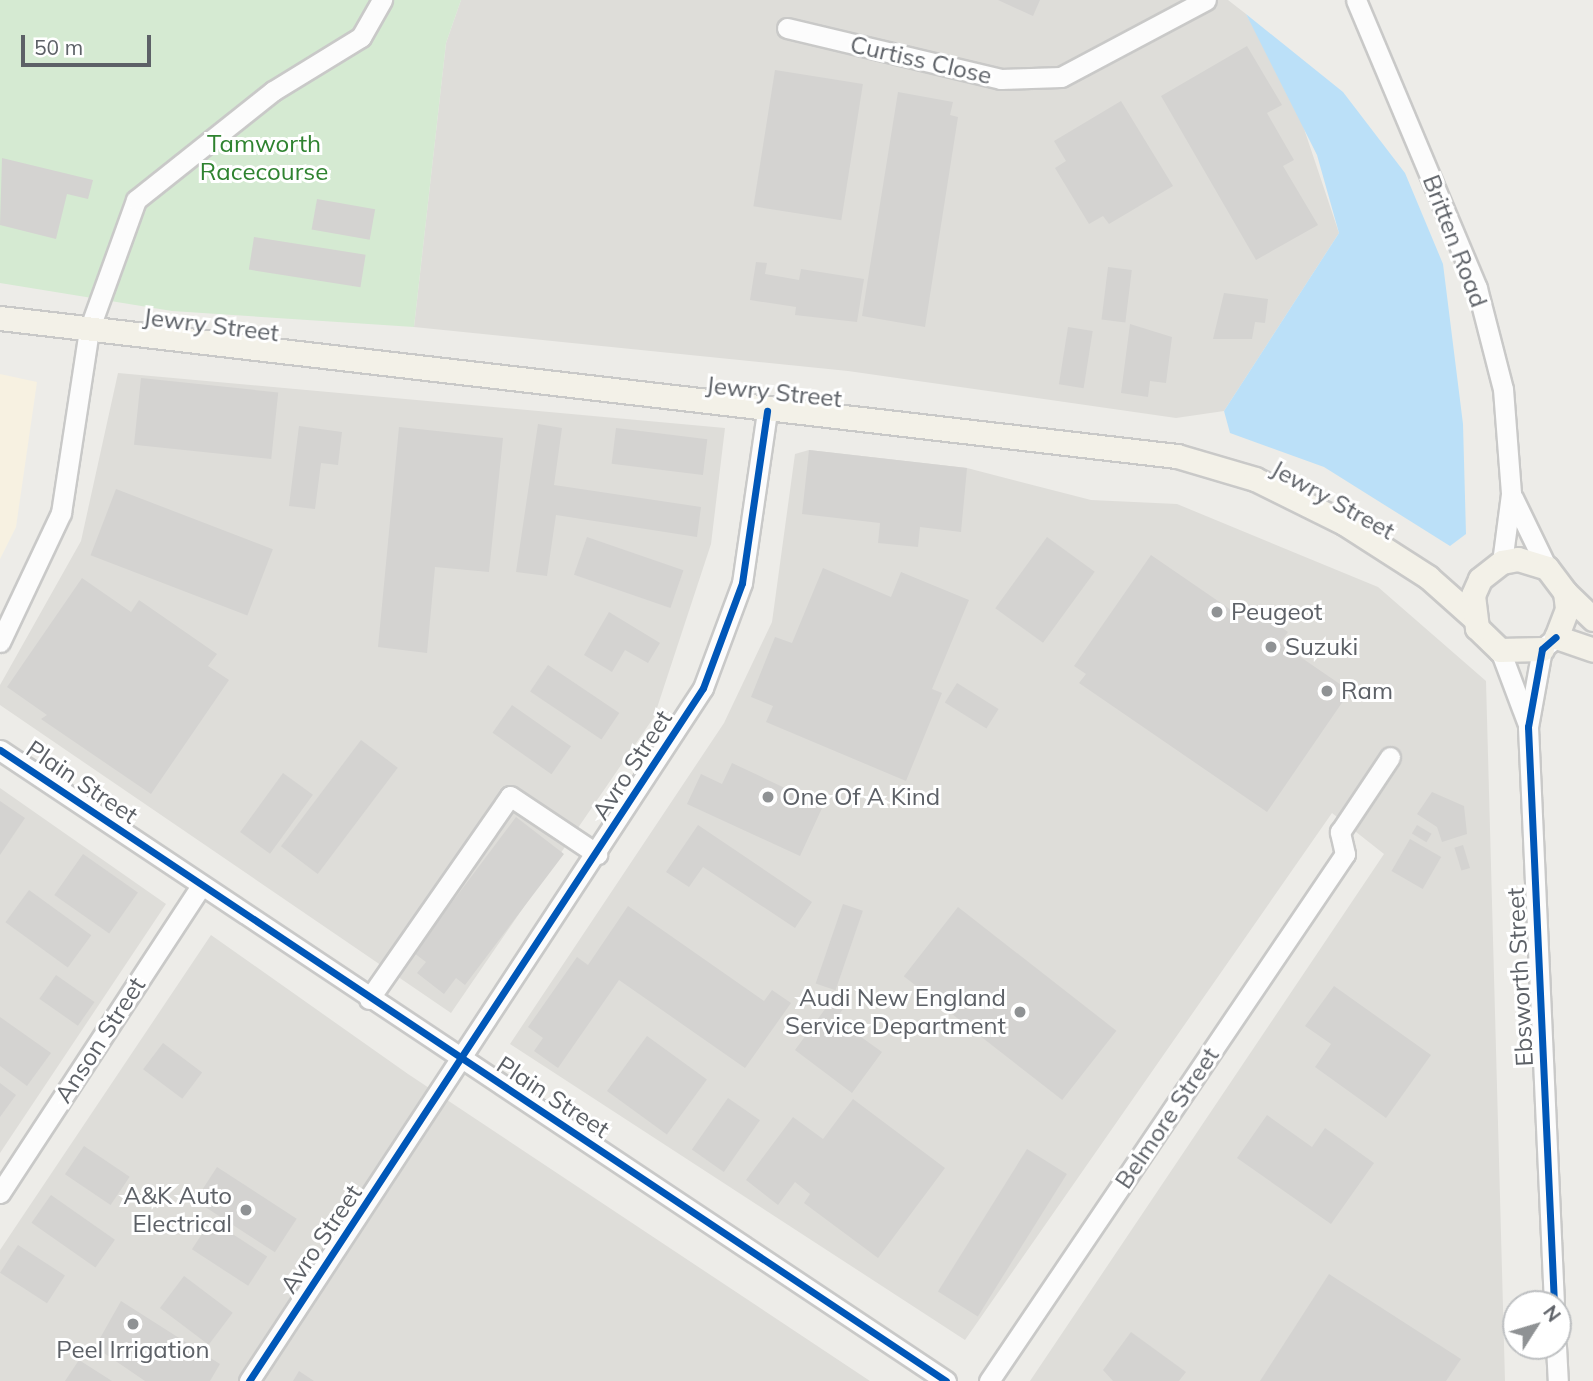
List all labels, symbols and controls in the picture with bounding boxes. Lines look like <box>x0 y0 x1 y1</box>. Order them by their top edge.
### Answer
scale bar <box>24 21 154 65</box>
street label: Curtiss Close <box>847 30 995 90</box>
text: 50 m <box>34 34 83 60</box>
park label: Tamworth Racecourse <box>200 130 328 186</box>
street label: Britten Road <box>1417 171 1493 311</box>
street label: Jewry Street <box>142 302 280 348</box>
street label: Jewry Street <box>705 371 843 413</box>
street label: Jewry Street <box>1266 454 1400 546</box>
place label: Peugeot <box>1231 598 1323 626</box>
marker: Peugeot <box>1209 604 1225 620</box>
place label: Suzuki <box>1285 633 1358 661</box>
marker: Suzuki <box>1263 639 1279 655</box>
place label: Ram <box>1341 677 1393 705</box>
marker: Ram <box>1319 683 1335 699</box>
street label: Avro Street <box>586 705 678 825</box>
street label: Plain Street <box>21 734 143 830</box>
place label: One Of A Kind <box>782 783 940 811</box>
marker: One Of A Kind <box>760 789 776 805</box>
street label: Ebsworth Street <box>1501 887 1539 1067</box>
street label: Anson Street <box>49 972 151 1108</box>
place label: Audi New England Service Department <box>785 984 1006 1040</box>
marker: Audi New England Service Department <box>1012 1004 1028 1020</box>
street label: Belmore Street <box>1109 1042 1225 1194</box>
street label: Plain Street <box>491 1050 615 1144</box>
street label: Avro Street <box>274 1179 368 1299</box>
place label: A&K Auto Electrical <box>123 1182 232 1238</box>
marker: A&K Auto Electrical <box>238 1202 254 1218</box>
north arrow <box>1502 1290 1572 1360</box>
text: N <box>1538 1301 1566 1327</box>
marker: Peel Irrigation <box>125 1316 141 1332</box>
place label: Peel Irrigation <box>56 1336 210 1364</box>

